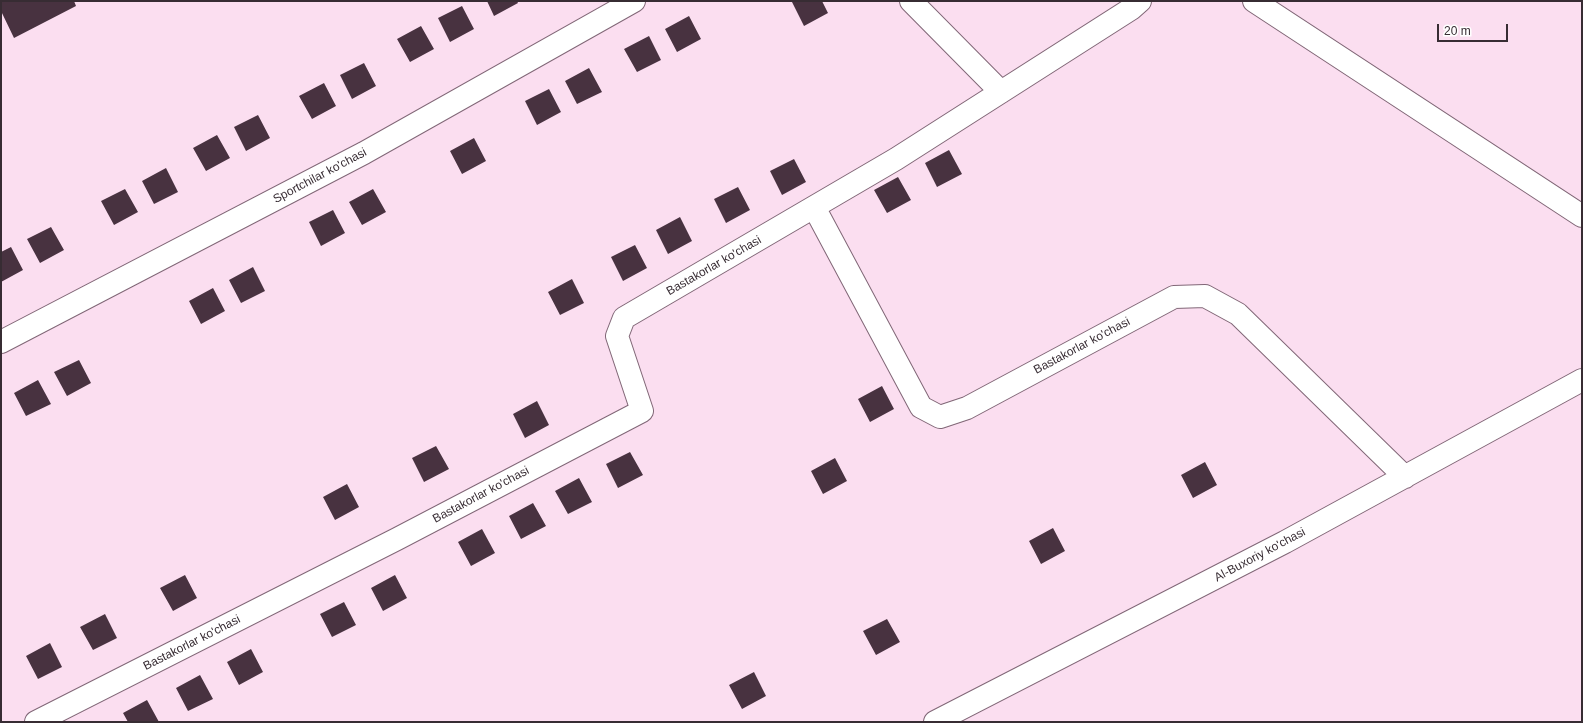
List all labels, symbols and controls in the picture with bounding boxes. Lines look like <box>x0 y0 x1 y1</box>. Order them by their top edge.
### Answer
scale bar <box>1439 16 1510 42</box>
text: 20 m <box>1444 24 1471 38</box>
street label: Sportchilar ko'chasi <box>271 145 369 207</box>
street label: Bastakorlar ko'chasi <box>664 233 764 299</box>
street label: Bastakorlar ko'chasi <box>1031 315 1133 377</box>
street label: Bastakorlar ko'chasi <box>430 464 532 526</box>
street label: Al-Buxoriy ko'chasi <box>1212 525 1308 585</box>
street label: Bastakorlar ko'chasi <box>141 612 243 674</box>

